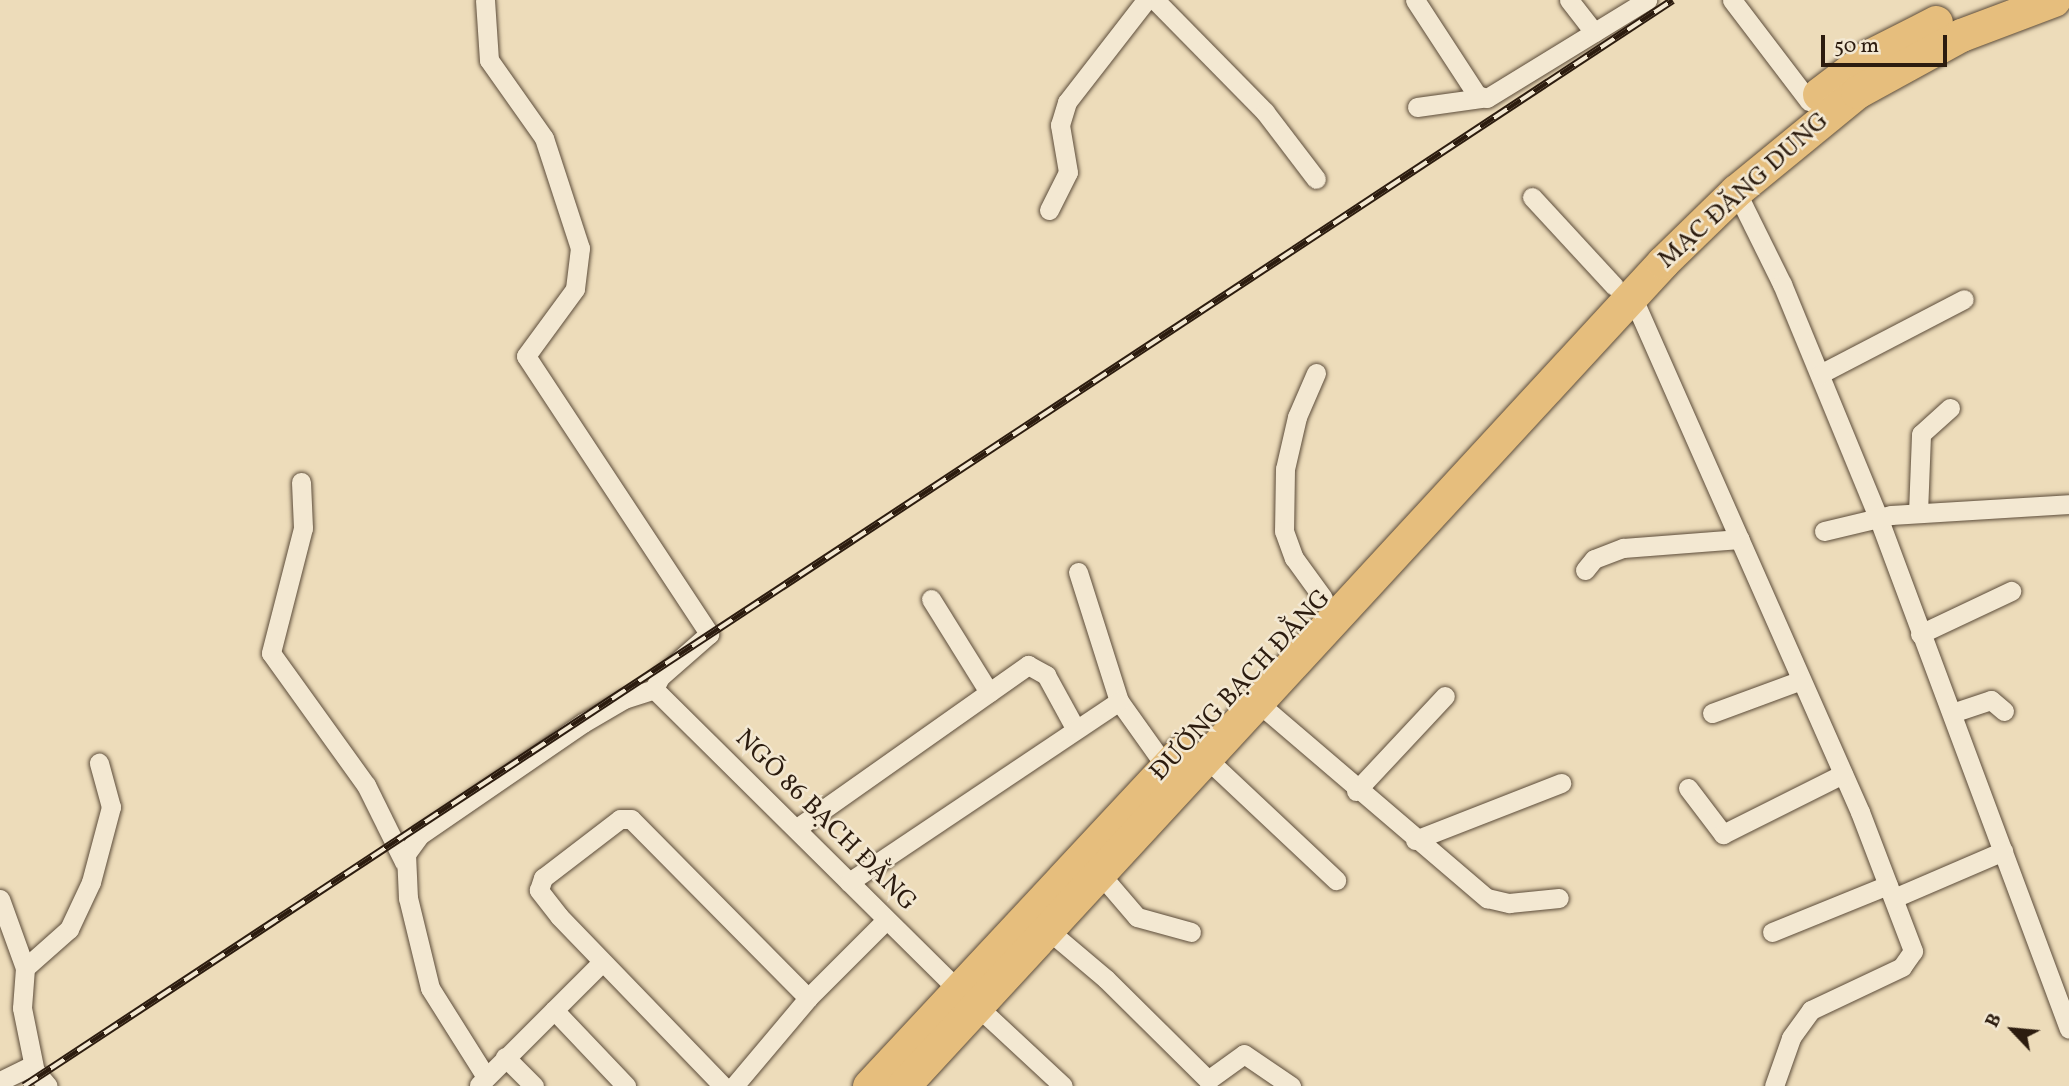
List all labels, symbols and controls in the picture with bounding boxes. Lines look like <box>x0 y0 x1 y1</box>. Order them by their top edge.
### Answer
scale bar <box>1824 21 1950 65</box>
text: 50 m <box>1834 32 1879 61</box>
street label: MẠC ĐĂNG DUNG <box>1652 106 1836 276</box>
street label: ĐƯỜNG BẠCH ĐẰNG <box>1144 584 1338 788</box>
street label: NGÕ 86 BẠCH ĐẰNG <box>728 724 922 918</box>
north arrow <box>1978 995 2048 1065</box>
text: B <box>1980 1009 2009 1032</box>

